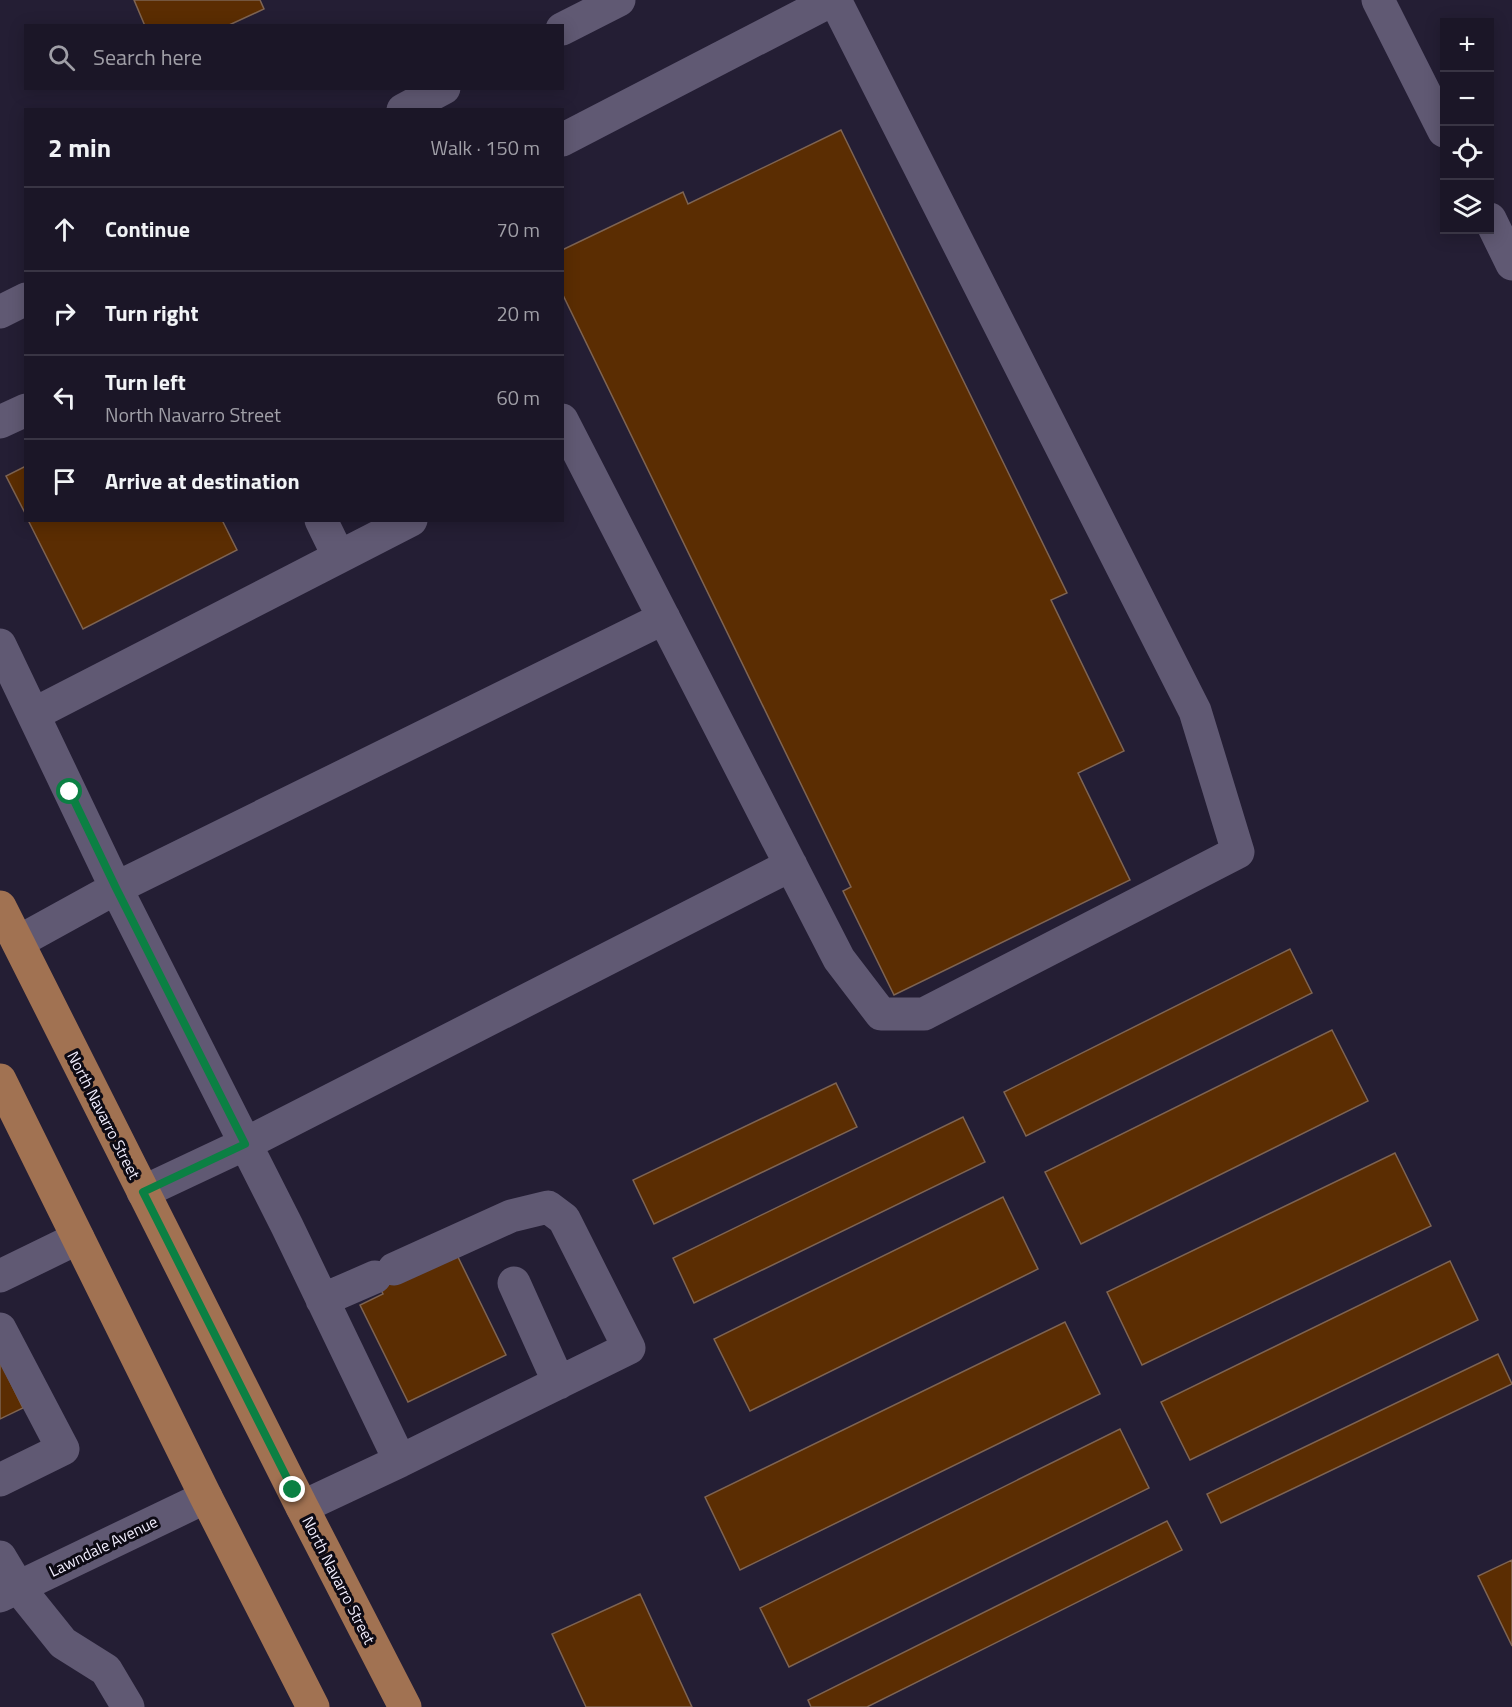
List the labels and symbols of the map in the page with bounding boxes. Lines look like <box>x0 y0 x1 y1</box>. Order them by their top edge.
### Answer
route start <box>56 778 82 804</box>
street label: North Navarro Street <box>61 1047 147 1184</box>
route end <box>279 1476 305 1502</box>
street label: Lawndale Avenue <box>45 1509 161 1583</box>
street label: North Navarro Street <box>296 1512 382 1649</box>

